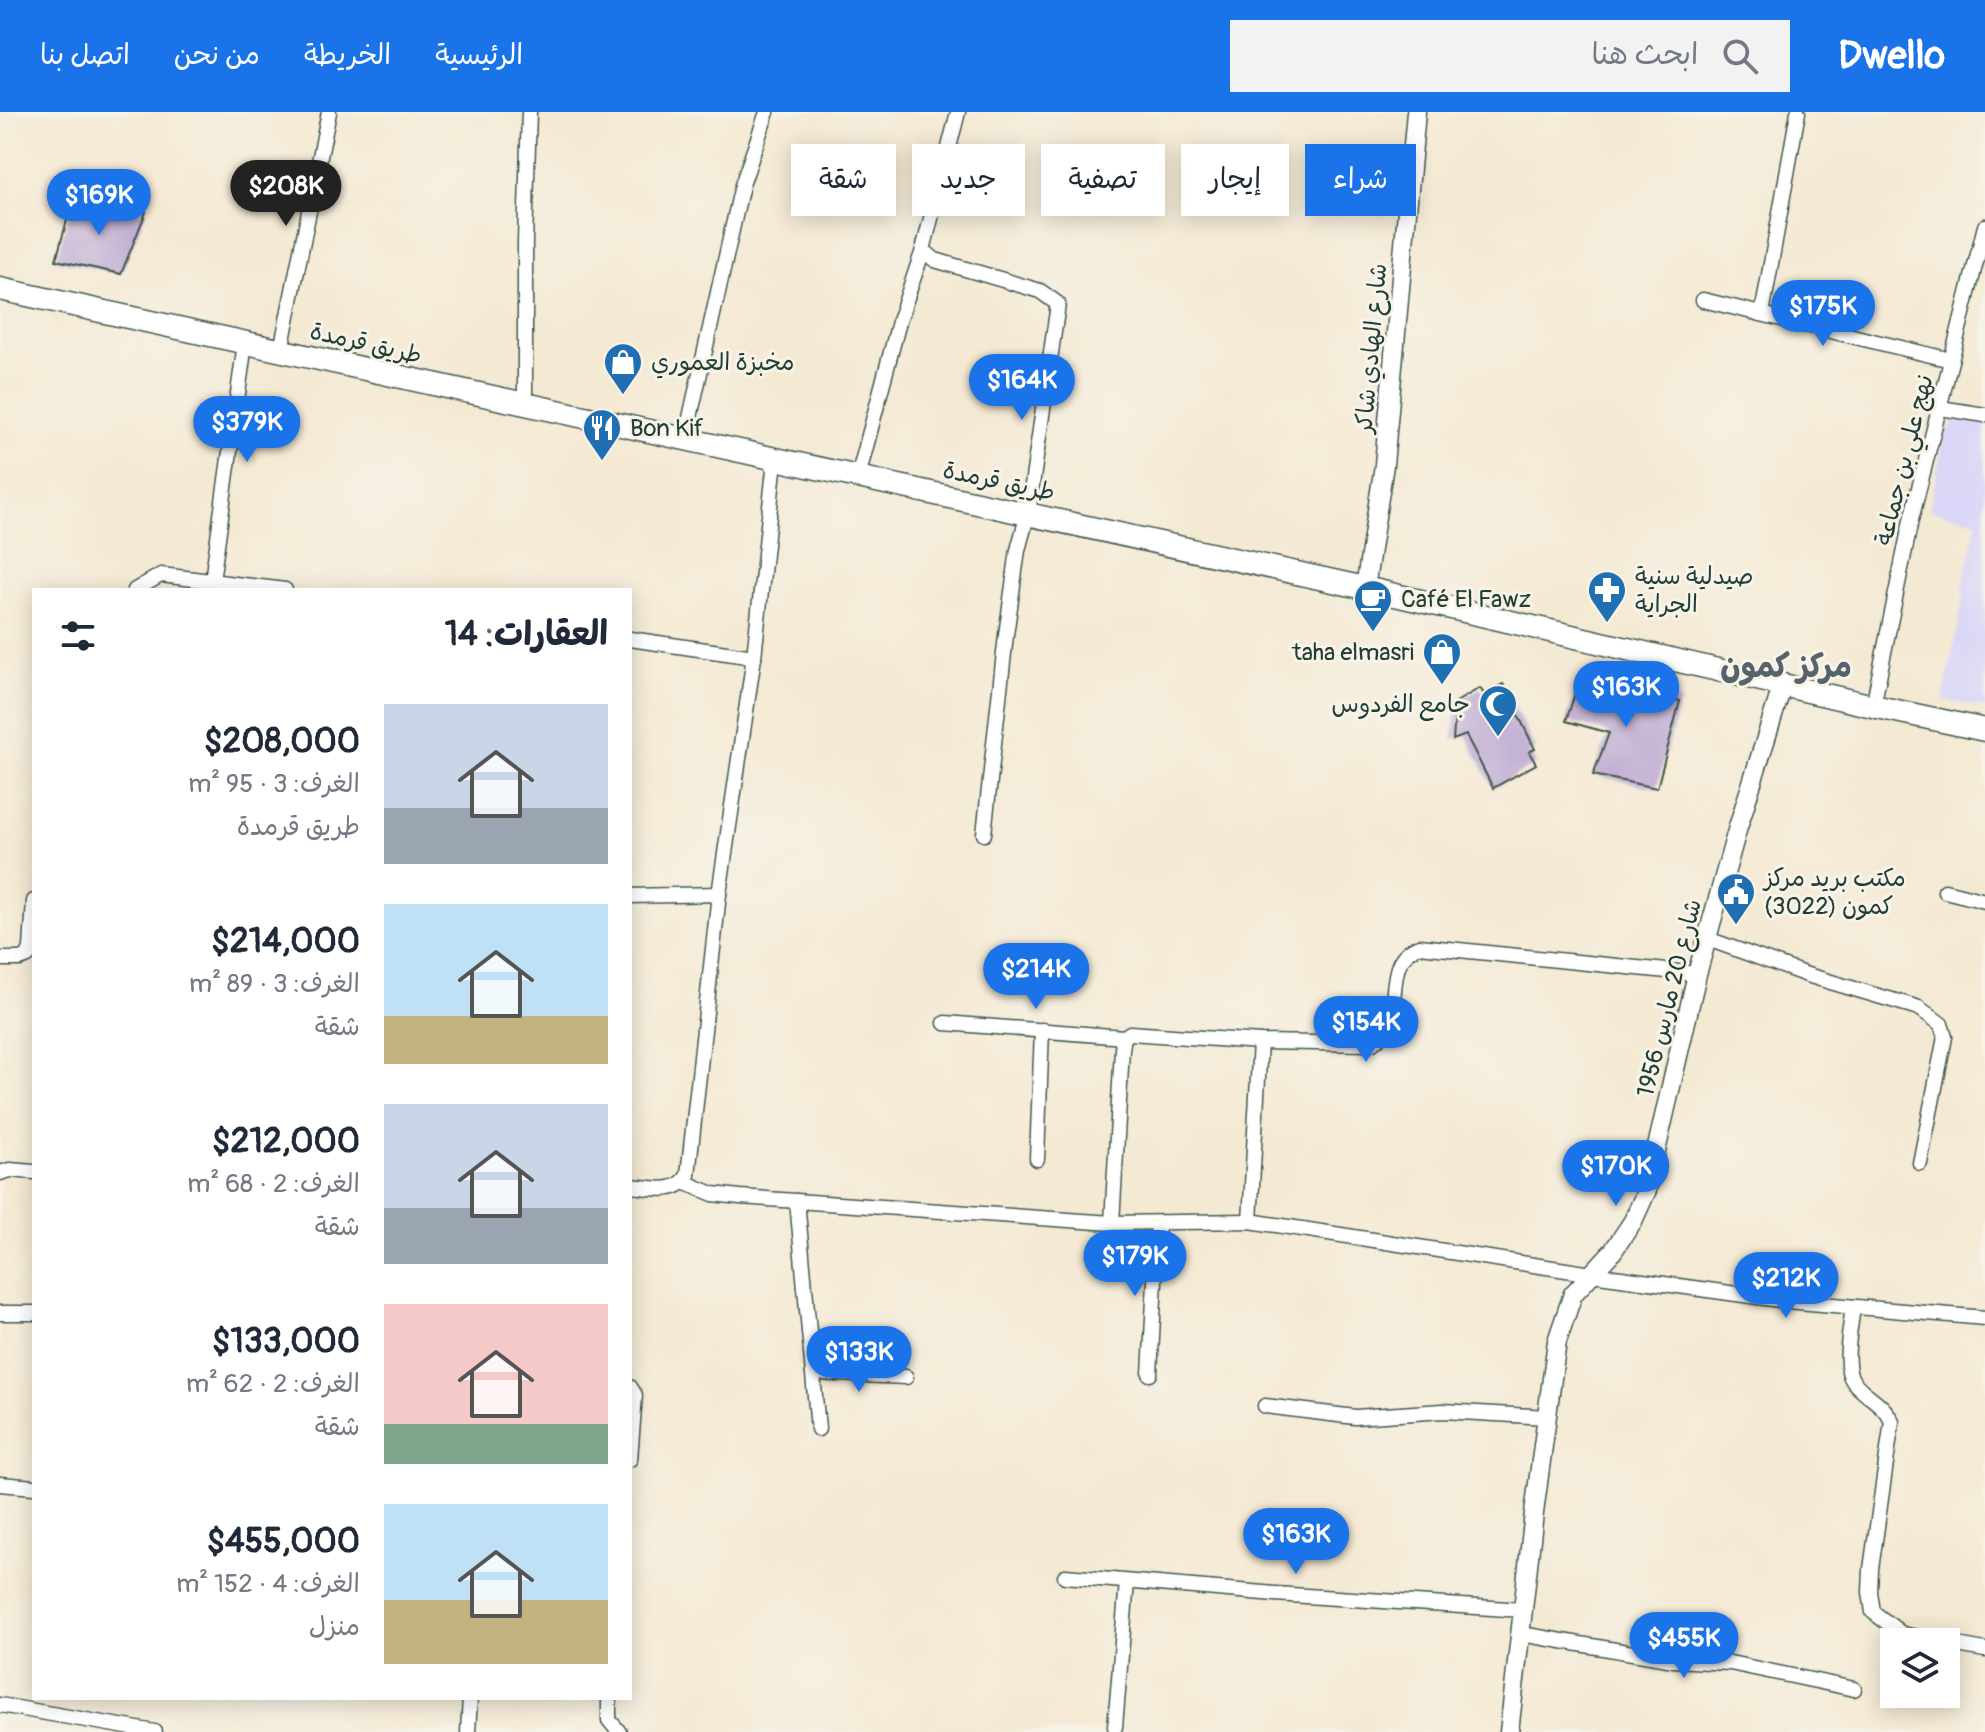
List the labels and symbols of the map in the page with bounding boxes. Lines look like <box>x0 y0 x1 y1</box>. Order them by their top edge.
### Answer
pin: $208K <box>230 160 342 228</box>
pin: $169K <box>43 169 155 237</box>
street label: شارع الهادي شاكر <box>1349 262 1395 436</box>
pin: $175K <box>1767 280 1879 348</box>
street label: طريق قرمدة <box>307 317 425 370</box>
shop icon: مخبزة العموري <box>602 341 644 396</box>
place label: مخبزة العموري <box>651 348 795 379</box>
pin: $164K <box>966 354 1078 422</box>
street label: نهج علي بن جماعة <box>1869 372 1946 550</box>
pin: $379K <box>191 396 303 464</box>
restaurant icon: Bon Kif <box>581 407 623 462</box>
place label: Bon Kif <box>630 414 704 443</box>
street label: طريق قرمدة <box>940 455 1058 508</box>
place label: صيدلية سنية الجراية <box>1635 562 1753 619</box>
pharmacy icon: صيدلية سنية الجراية <box>1586 569 1628 624</box>
cafe icon: Café El Fawz <box>1352 578 1394 633</box>
place label: Café El Fawz <box>1401 585 1531 614</box>
shop icon: taha elmasri <box>1421 631 1463 686</box>
place label: taha elmasri <box>1291 638 1414 667</box>
district label: مركز كمون <box>1720 647 1852 687</box>
pin: $163K <box>1570 661 1682 729</box>
mosque icon: جامع الفردوس <box>1477 683 1519 738</box>
place label: جامع الفردوس <box>1332 690 1470 721</box>
place label: مكتب بريد مركز كمون (3022) <box>1762 864 1906 921</box>
public building icon: مكتب بريد مركز كمون (3022) <box>1715 871 1757 926</box>
street label: شارع 20 مارس 1956 <box>1631 896 1710 1101</box>
pin: $214K <box>980 943 1092 1011</box>
pin: $154K <box>1310 996 1422 1064</box>
pin: $170K <box>1560 1140 1672 1208</box>
pin: $179K <box>1079 1230 1191 1298</box>
pin: $212K <box>1730 1252 1842 1320</box>
pin: $133K <box>803 1326 915 1394</box>
pin: $163K <box>1240 1508 1352 1576</box>
pin: $455K <box>1628 1612 1740 1680</box>

